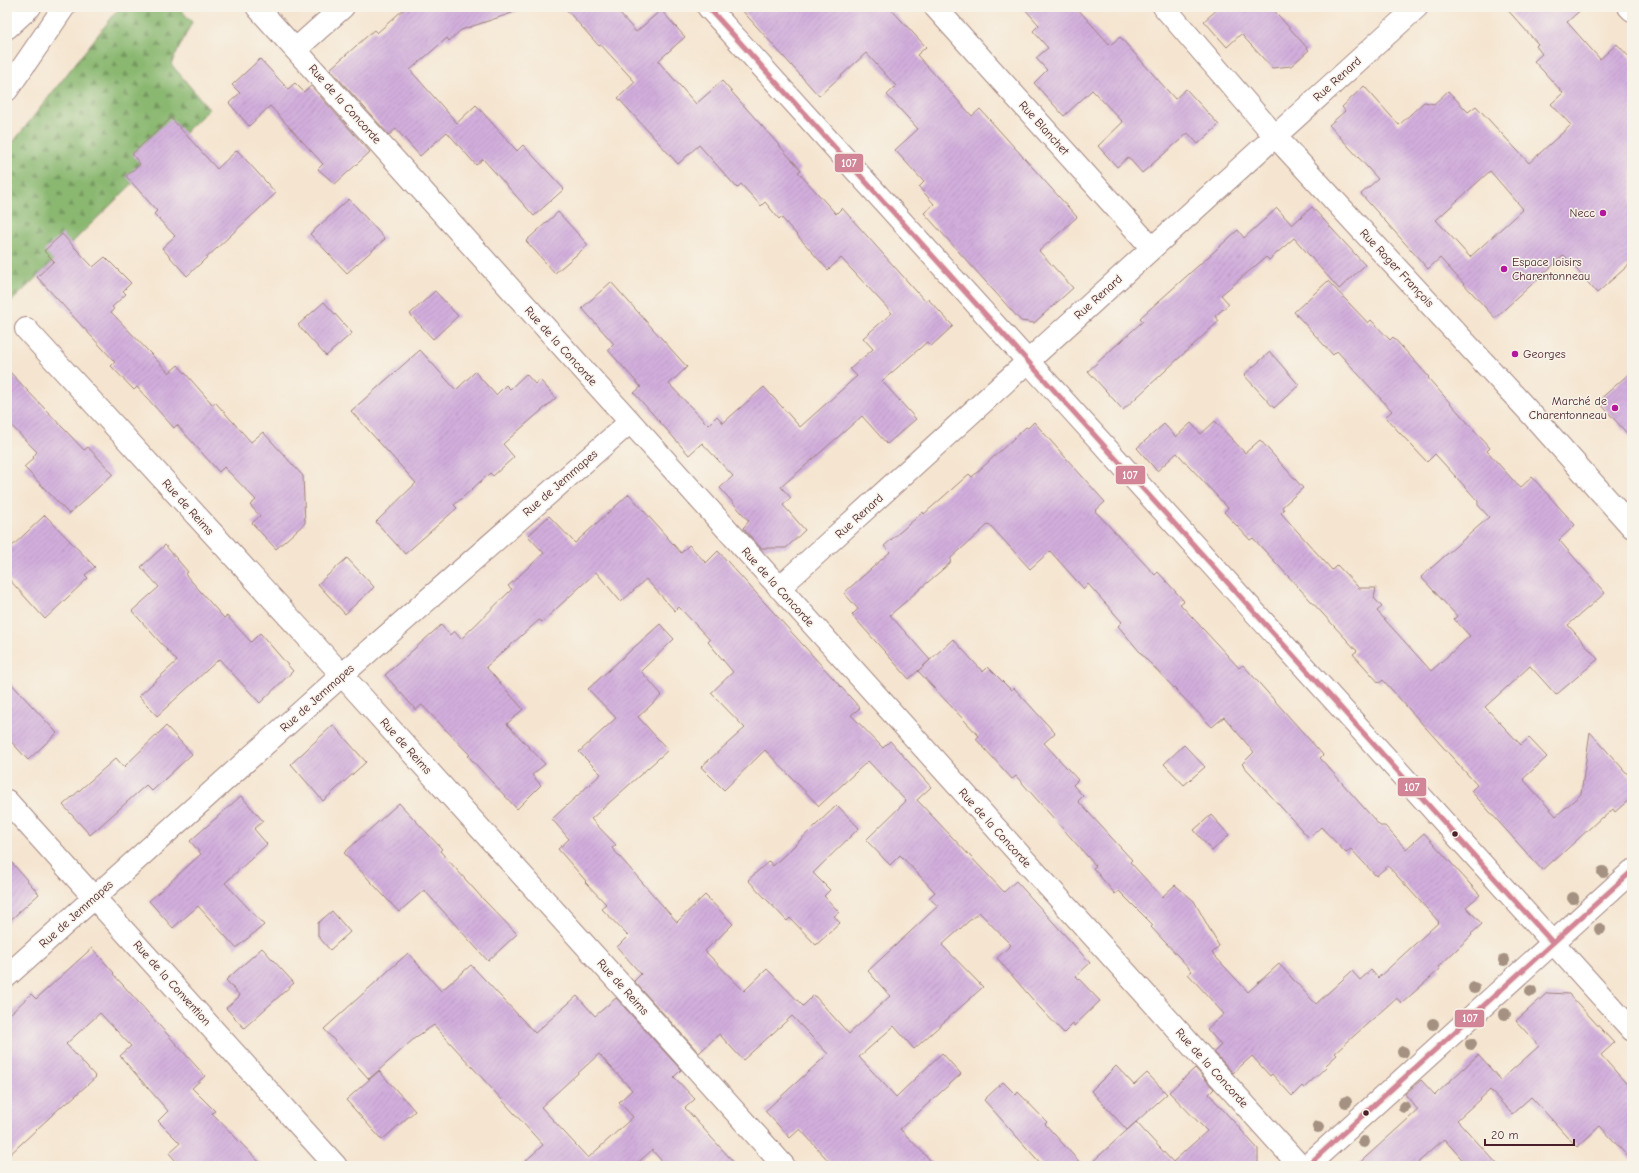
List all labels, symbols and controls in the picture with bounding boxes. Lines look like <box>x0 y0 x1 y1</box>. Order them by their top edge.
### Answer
street label: Rue Renard <box>1310 54 1364 104</box>
street label: Rue de la Concorde <box>306 61 384 147</box>
street label: Rue Blanchet <box>1016 98 1072 158</box>
line badge: 107 <box>834 153 864 173</box>
text: 107 <box>841 157 857 170</box>
place label: Necc <box>1570 206 1595 220</box>
marker: Necc <box>1598 208 1608 218</box>
street label: Rue Roger François <box>1357 226 1437 310</box>
place label: Espace loisirs Charentonneau <box>1512 255 1590 283</box>
marker: Espace loisirs Charentonneau <box>1499 264 1509 274</box>
street label: Rue Renard <box>1071 272 1125 322</box>
street label: Rue de la Concorde <box>522 303 600 389</box>
place label: Georges <box>1523 347 1566 361</box>
marker: Georges <box>1510 349 1520 359</box>
place label: Marché de Charentonneau <box>1529 394 1607 422</box>
marker: Marché de Charentonneau <box>1610 403 1620 413</box>
street label: Rue de Jemmapes <box>520 447 600 519</box>
line badge: 107 <box>1115 465 1146 485</box>
text: 107 <box>1122 469 1138 482</box>
street label: Rue de Reims <box>159 476 217 538</box>
street label: Rue Renard <box>832 491 886 541</box>
street label: Rue de la Concorde <box>739 544 817 630</box>
street label: Rue de Jemmapes <box>277 661 357 735</box>
street label: Rue de Reims <box>377 715 435 777</box>
line badge: 107 <box>1397 777 1427 797</box>
text: 107 <box>1404 781 1420 794</box>
street label: Rue de la Concorde <box>956 785 1034 871</box>
unlabelled marker <box>1450 829 1460 839</box>
street label: Rue de Jemmapes <box>36 877 116 951</box>
street label: Rue de la Convention <box>130 938 214 1028</box>
street label: Rue de Reims <box>594 956 652 1018</box>
line badge: 107 <box>1454 1009 1485 1028</box>
text: 107 <box>1462 1012 1478 1025</box>
street label: Rue de la Concorde <box>1173 1025 1251 1111</box>
unlabelled marker <box>1361 1108 1371 1118</box>
scale bar <box>1485 1121 1574 1147</box>
text: 20 m <box>1491 1128 1519 1142</box>

